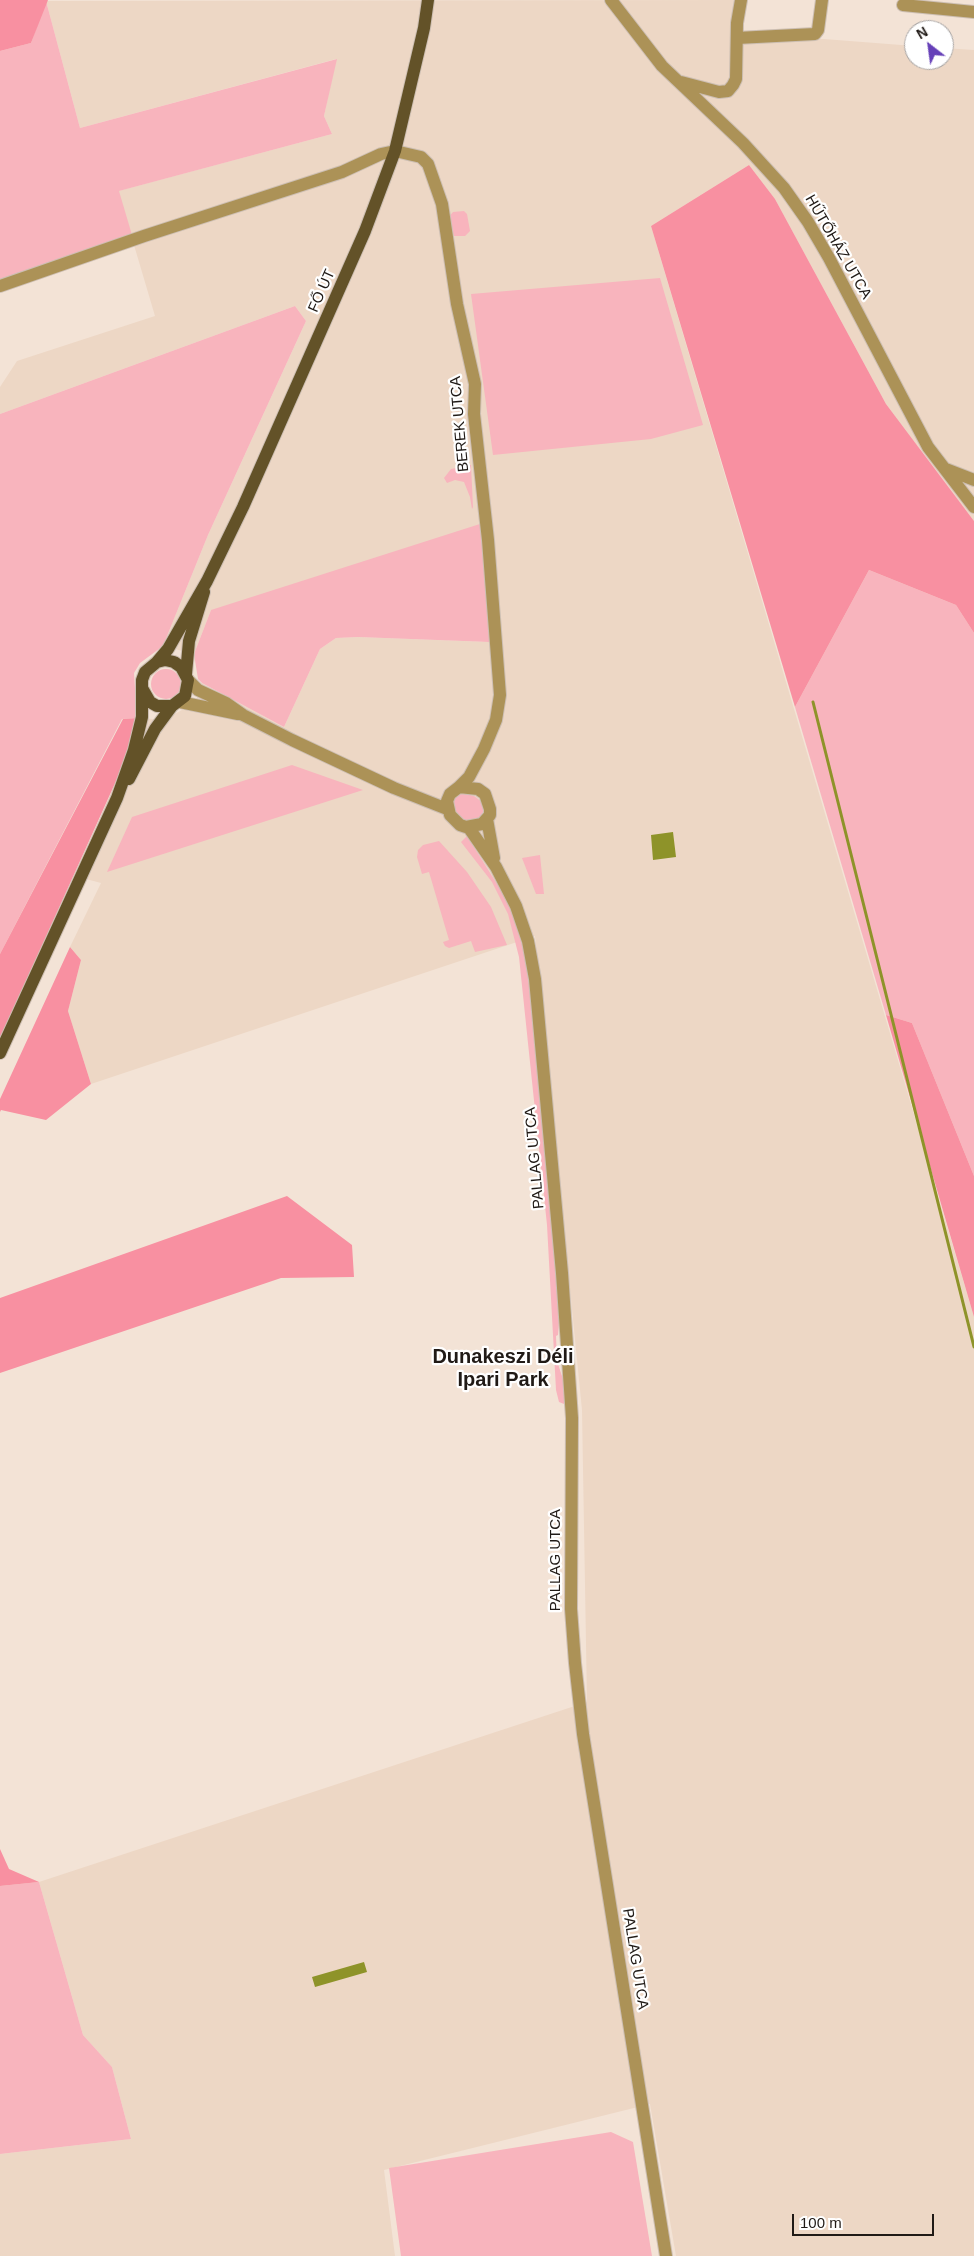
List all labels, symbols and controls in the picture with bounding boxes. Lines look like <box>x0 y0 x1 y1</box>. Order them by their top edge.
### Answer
north arrow <box>904 20 954 70</box>
text: N <box>914 23 930 42</box>
street label: HŰTŐHÁZ UTCA <box>801 192 875 302</box>
street label: FŐ ÚT <box>305 267 339 315</box>
street label: BEREK UTCA <box>447 375 473 473</box>
street label: PALLAG UTCA <box>522 1106 548 1210</box>
district label: Dunakeszi Déli Ipari Park <box>432 1345 574 1392</box>
street label: PALLAG UTCA <box>547 1509 565 1611</box>
street label: PALLAG UTCA <box>618 1907 652 2011</box>
scale bar <box>794 2204 936 2236</box>
text: 100 m <box>800 2214 842 2231</box>

